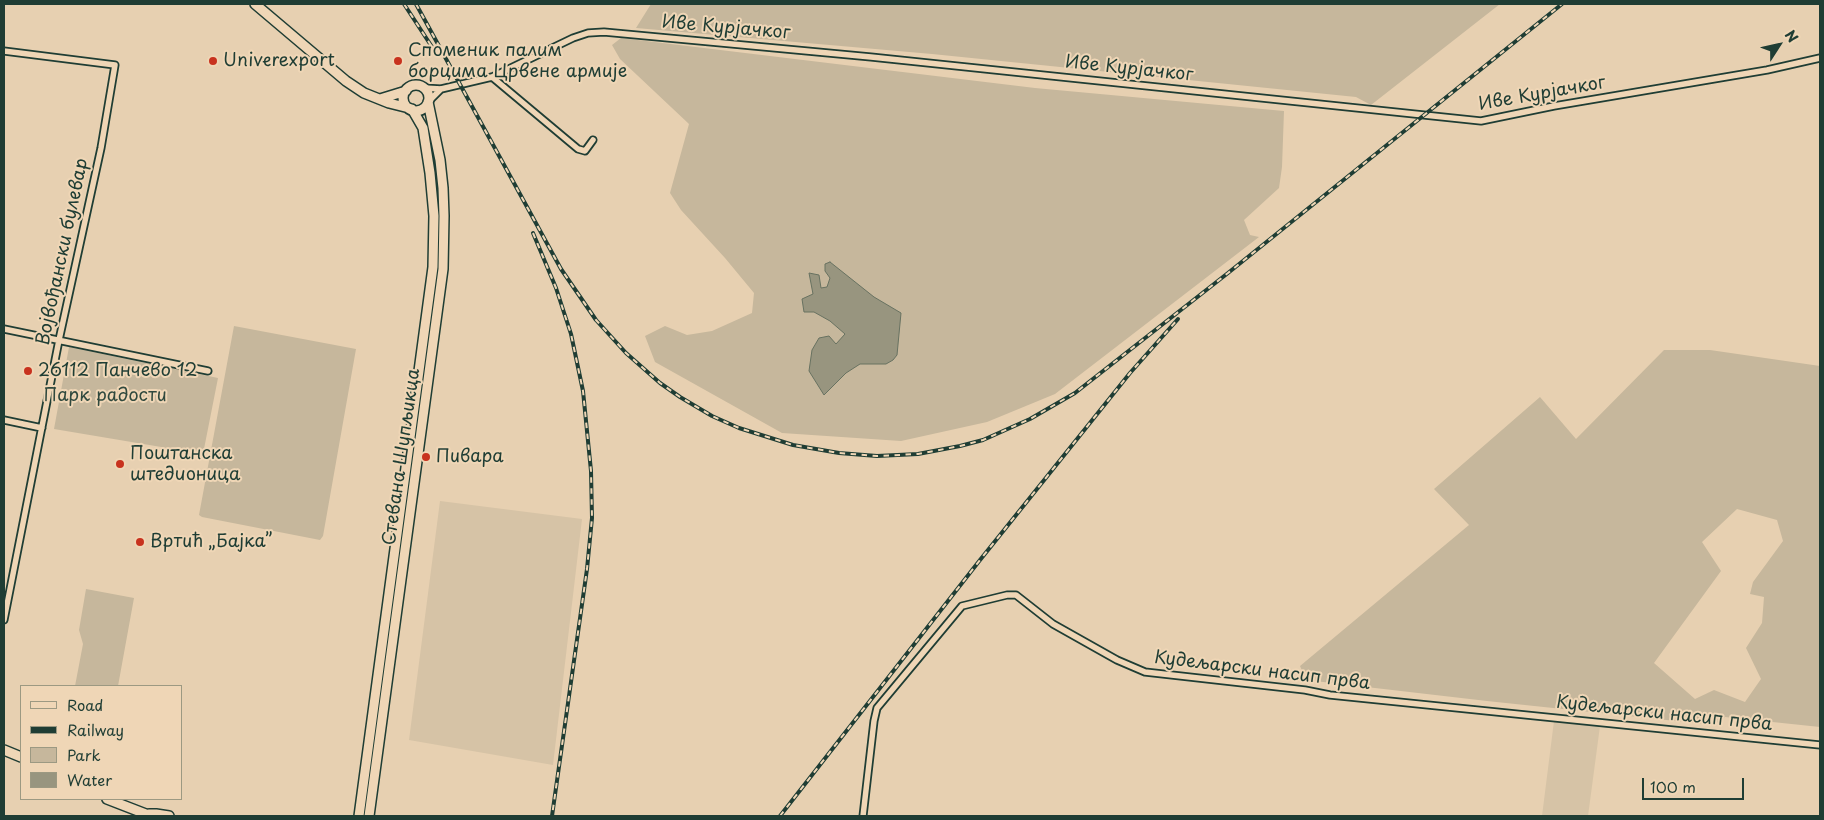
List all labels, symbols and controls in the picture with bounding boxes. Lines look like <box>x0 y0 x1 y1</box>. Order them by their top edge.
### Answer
street label: Иве Курјачког <box>661 12 791 44</box>
north arrow <box>1754 20 1804 70</box>
text: N <box>1780 26 1803 47</box>
place label: Споменик палим борцима Црвене армије <box>408 40 627 82</box>
place label: Univerexport <box>223 50 335 72</box>
street label: Иве Курјачког <box>1064 52 1194 86</box>
marker: Univerexport <box>207 55 219 67</box>
marker: Споменик палим борцима Црвене армије <box>392 55 404 67</box>
street label: Иве Курјачког <box>1477 72 1607 116</box>
street label: Војвођански булевар <box>33 156 93 348</box>
place label: 26112 Панчево 12 <box>38 360 198 382</box>
marker: 26112 Панчево 12 <box>22 365 34 377</box>
street label: Стевана Шупљикца <box>379 367 425 547</box>
park label: Парк радости <box>43 385 167 407</box>
place label: Поштанска штедионица <box>130 443 240 486</box>
place label: Пивара <box>436 446 504 468</box>
marker: Пивара <box>420 451 432 463</box>
marker: Поштанска штедионица <box>114 458 126 470</box>
place label: Вртић „Бајка” <box>150 531 272 553</box>
marker: Вртић „Бајка” <box>134 536 146 548</box>
street label: Кудељарски насип прва <box>1153 647 1371 695</box>
legend <box>20 685 182 800</box>
street label: Кудељарски насип прва <box>1555 692 1773 736</box>
text: Road <box>67 693 103 716</box>
text: Railway <box>67 718 124 741</box>
text: Park <box>67 743 101 766</box>
text: Water <box>67 768 112 791</box>
scale bar <box>1644 768 1746 800</box>
text: 100 m <box>1650 775 1696 798</box>

